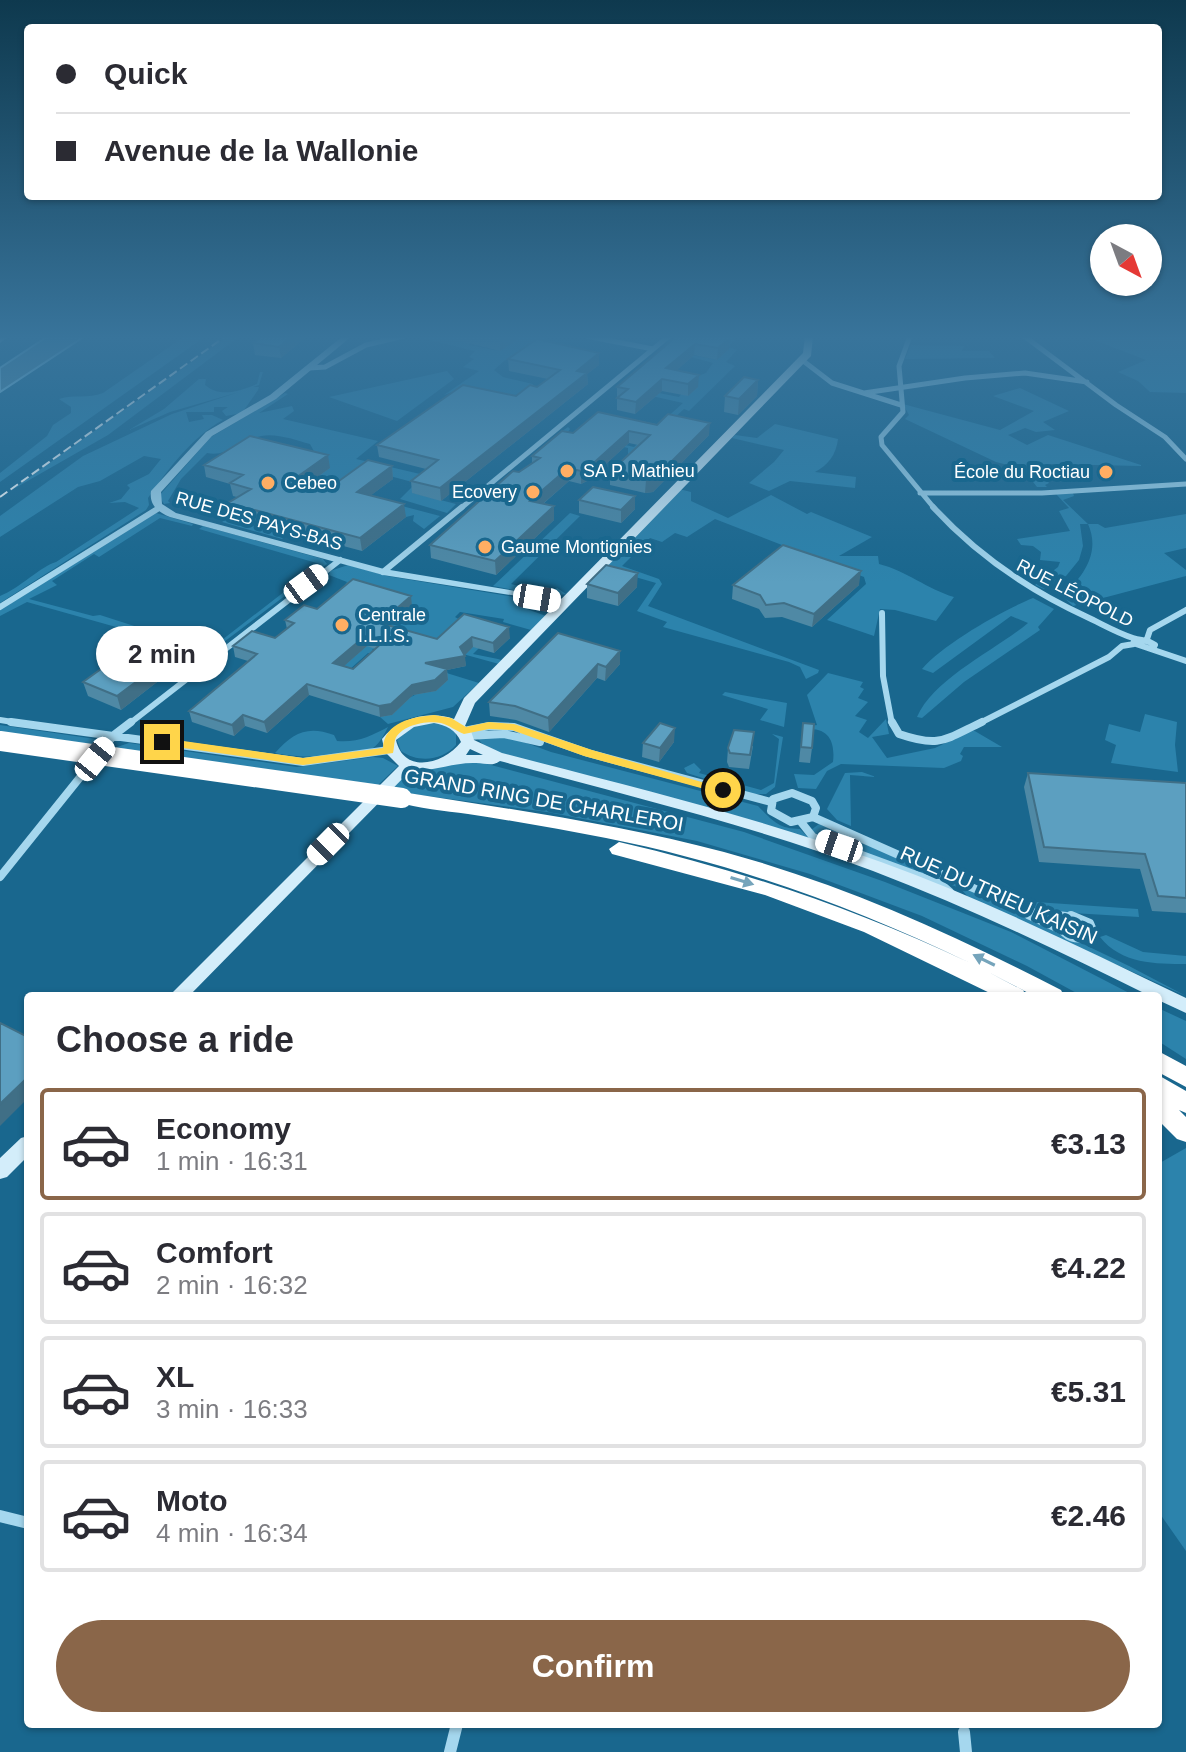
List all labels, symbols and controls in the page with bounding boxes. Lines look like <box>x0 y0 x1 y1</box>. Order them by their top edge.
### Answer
text: Quick <box>104 57 187 90</box>
text: Avenue de la Wallonie <box>104 134 419 167</box>
north arrow <box>1090 224 1162 296</box>
map controls <box>1090 224 1162 296</box>
place label: SA P. Mathieu <box>583 461 695 481</box>
marker: SA P. Mathieu <box>558 462 576 480</box>
place label: École du Roctiau <box>954 462 1090 482</box>
marker: École du Roctiau <box>1097 463 1115 481</box>
place label: Cebeo <box>284 473 337 493</box>
marker: Cebeo <box>259 474 277 492</box>
place label: Ecovery <box>452 482 517 502</box>
marker: Ecovery <box>524 483 542 501</box>
street label: RUE DES PAYS-BAS <box>173 488 345 554</box>
place label: Gaume Montignies <box>501 537 652 557</box>
marker: Gaume Montignies <box>476 538 494 556</box>
street label: RUE LÉOPOLD <box>1013 555 1137 631</box>
car <box>280 560 332 608</box>
car <box>511 582 563 614</box>
place label: Centrale I.L.I.S. <box>358 605 426 646</box>
marker: Centrale I.L.I.S. <box>333 616 351 634</box>
callout: 2 min <box>96 626 228 682</box>
text: 2 min <box>128 639 196 669</box>
route end <box>144 724 180 760</box>
car <box>71 733 119 785</box>
street label: GRAND RING DE CHARLEROI <box>403 765 685 835</box>
route start <box>705 772 741 808</box>
car <box>303 819 353 869</box>
car <box>812 827 866 865</box>
street label: RUE DU TRIEU KAISIN <box>897 842 1101 948</box>
one-way arrow <box>731 875 755 888</box>
one-way arrow <box>973 953 996 967</box>
text: Choose a ride <box>56 1019 294 1060</box>
icon: car <box>60 1108 132 1180</box>
text: Economy <box>156 1112 291 1145</box>
text: €3.13 <box>1051 1127 1126 1160</box>
text: 1 min · 16:31 <box>156 1146 308 1176</box>
icon: car <box>60 1232 132 1304</box>
text: Comfort <box>156 1236 273 1269</box>
text: €4.22 <box>1051 1251 1126 1284</box>
text: 2 min · 16:32 <box>156 1270 308 1300</box>
icon: car <box>60 1356 132 1428</box>
text: XL <box>156 1360 194 1393</box>
text: €5.31 <box>1051 1375 1126 1408</box>
text: 3 min · 16:33 <box>156 1394 308 1424</box>
icon: car <box>60 1480 132 1552</box>
text: Moto <box>156 1484 228 1517</box>
text: €2.46 <box>1051 1499 1126 1532</box>
text: 4 min · 16:34 <box>156 1518 308 1548</box>
button: Confirm <box>56 1620 1130 1712</box>

